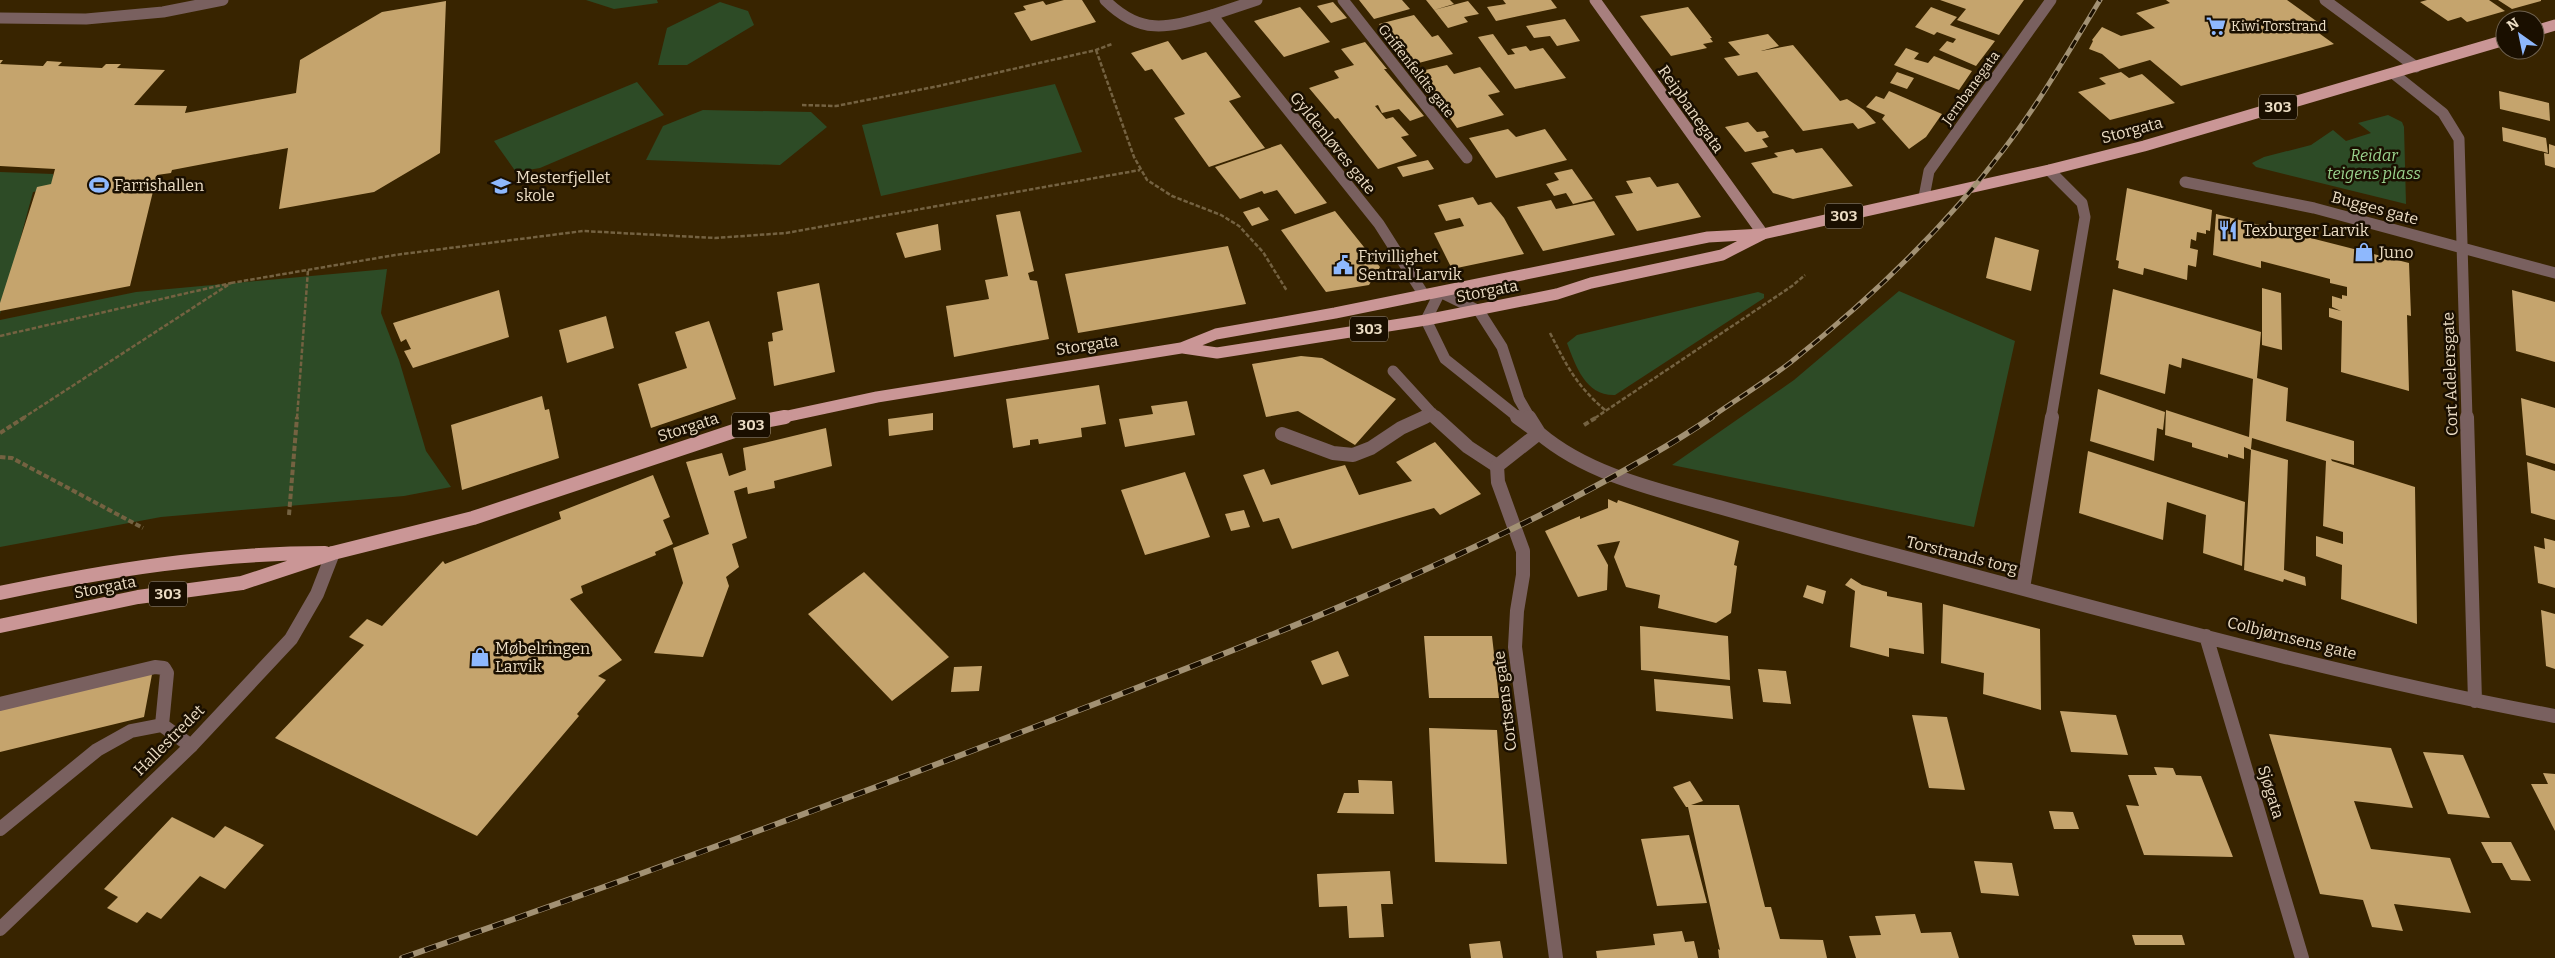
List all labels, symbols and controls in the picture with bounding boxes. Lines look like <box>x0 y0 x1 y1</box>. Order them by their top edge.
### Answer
north arrow <box>2495 10 2545 60</box>
text: N <box>2504 14 2523 35</box>
supermarket icon: Kiwi Torstrand <box>2205 15 2227 37</box>
place label: Kiwi Torstrand <box>2231 18 2327 35</box>
street label: Griffenfeldts gate <box>1374 21 1458 121</box>
street label: Jernbanegata <box>1938 47 2004 129</box>
street label: Reipbanegata <box>1654 62 1728 156</box>
street label: Gyldenløves gate <box>1286 88 1380 198</box>
road number: 303 <box>2259 94 2297 120</box>
street label: Storgata <box>2099 113 2165 147</box>
park label: Reidar teigens plass <box>2327 146 2421 183</box>
place label: Mesterfjellet skole <box>516 168 610 205</box>
sports icon: Farrishallen <box>88 174 110 196</box>
school or university icon: Mesterfjellet skole <box>490 175 512 197</box>
place label: Farrishallen <box>114 176 204 195</box>
street label: Bugges gate <box>2329 187 2421 229</box>
road number: 303 <box>1825 204 1863 228</box>
restaurant icon: Texburger Larvik <box>2217 219 2239 241</box>
place label: Texburger Larvik <box>2243 221 2369 240</box>
shop icon: Juno <box>2353 241 2375 263</box>
place label: Juno <box>2378 243 2413 262</box>
place label: Frivillighet Sentral Larvik <box>1358 247 1462 284</box>
public building icon: Frivillighet Sentral Larvik <box>1332 254 1354 276</box>
street label: Storgata <box>1454 276 1520 306</box>
street label: Cort Adelersgate <box>2438 312 2462 436</box>
road number: 303 <box>1350 316 1388 342</box>
street label: Storgata <box>1054 331 1120 359</box>
street label: Storgata <box>655 408 721 446</box>
road number: 303 <box>732 412 770 438</box>
street label: Torstrands torg <box>1904 532 2020 578</box>
street label: Storgata <box>72 572 138 602</box>
road number: 303 <box>149 582 187 606</box>
street label: Colbjørnsens gate <box>2225 613 2359 663</box>
place label: Møbelringen Larvik <box>495 639 590 676</box>
shop icon: Møbelringen Larvik <box>469 646 491 668</box>
street label: Cortsens gate <box>1489 650 1521 752</box>
street label: Hallestredet <box>130 701 208 779</box>
street label: Sjøgata <box>2254 763 2288 821</box>

